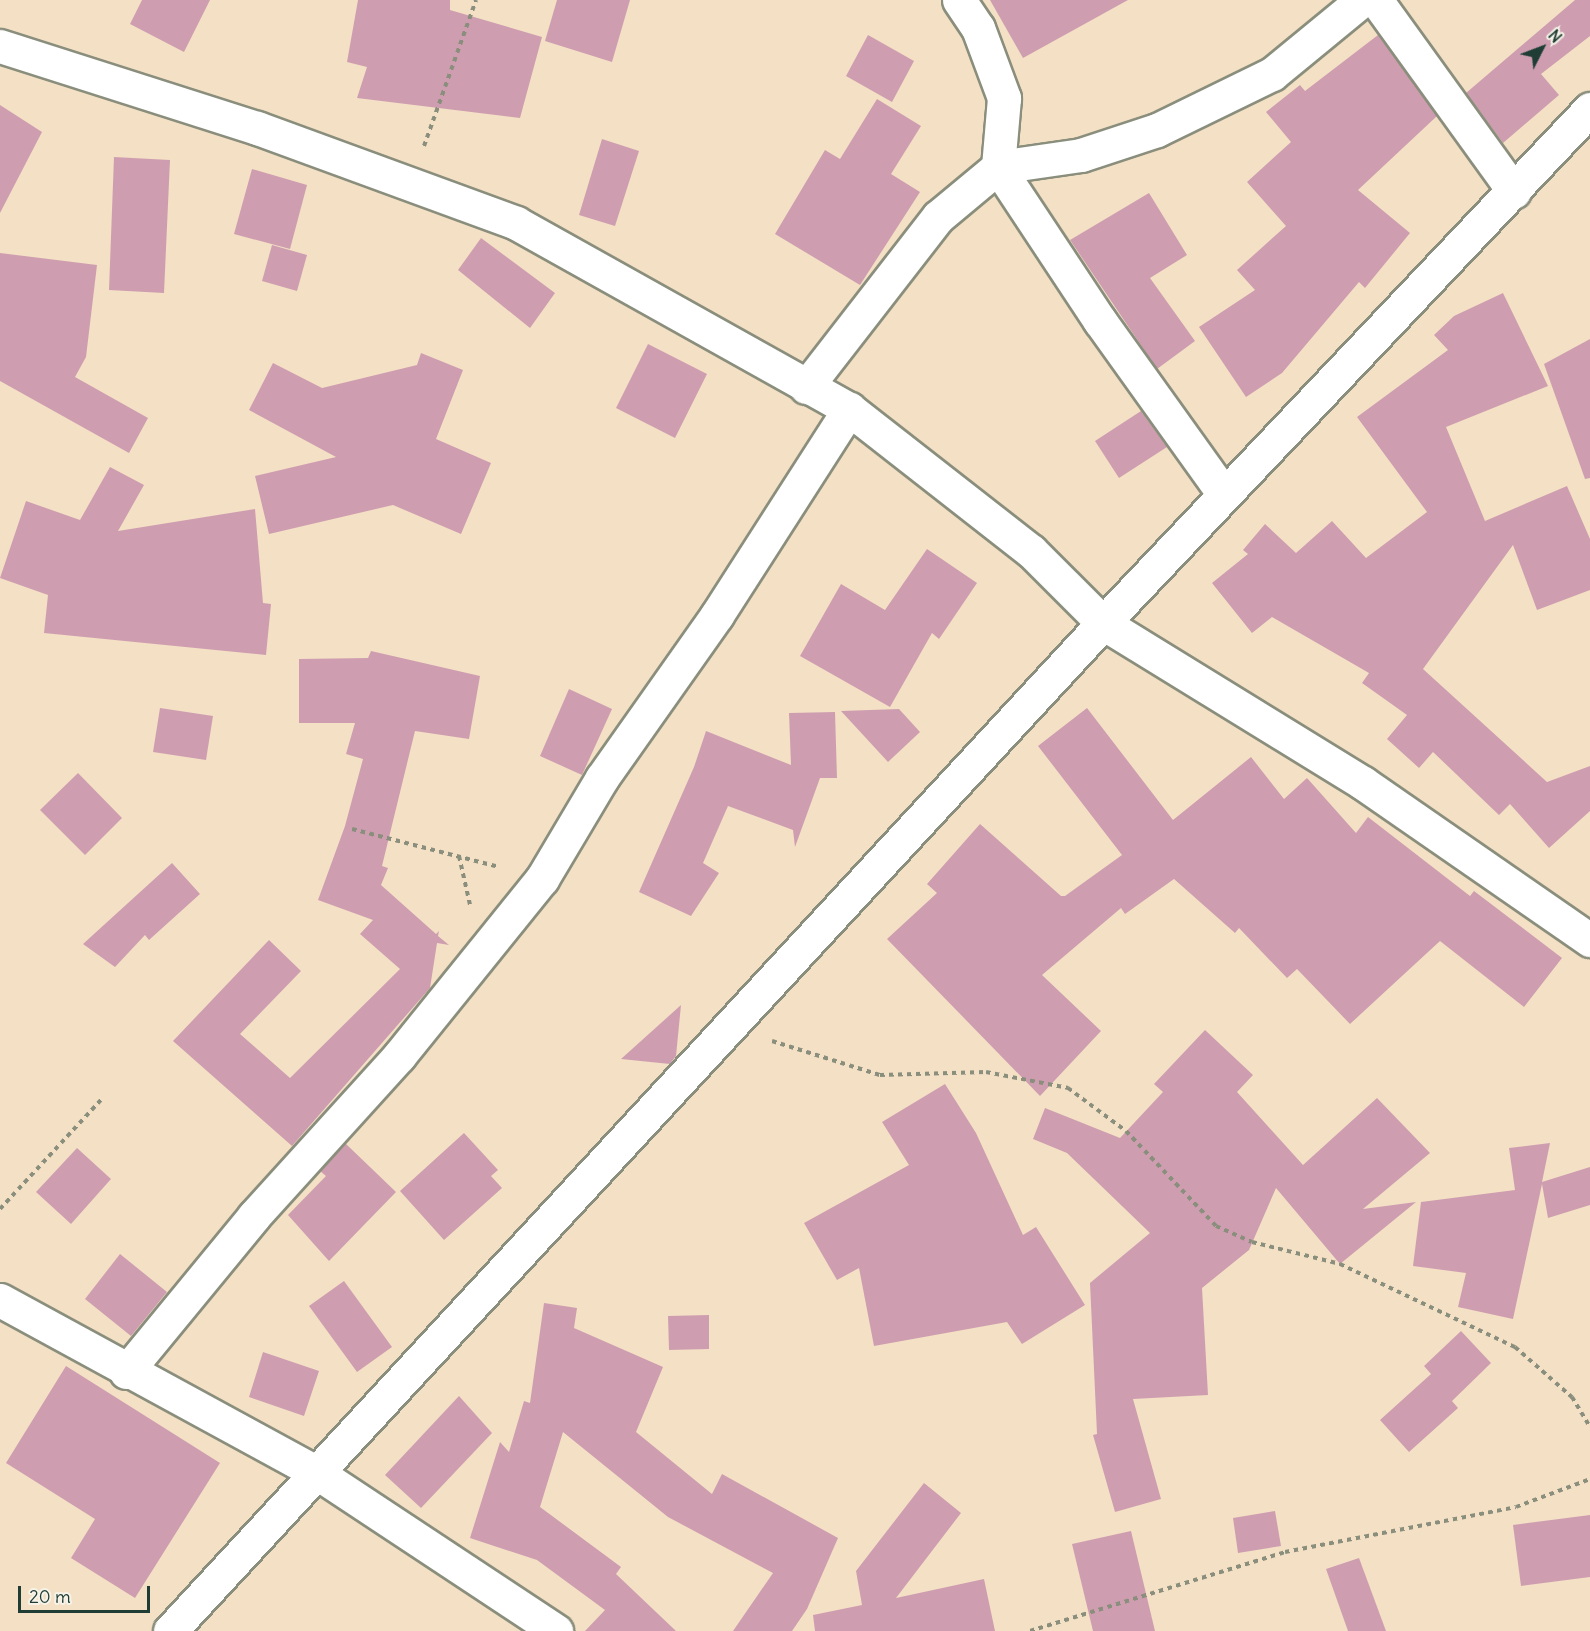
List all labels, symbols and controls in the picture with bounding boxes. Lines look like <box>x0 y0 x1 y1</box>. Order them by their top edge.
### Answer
north arrow <box>1512 18 1572 78</box>
text: N <box>1544 25 1567 47</box>
scale bar <box>21 1574 153 1612</box>
text: 20 m <box>29 1585 71 1608</box>

